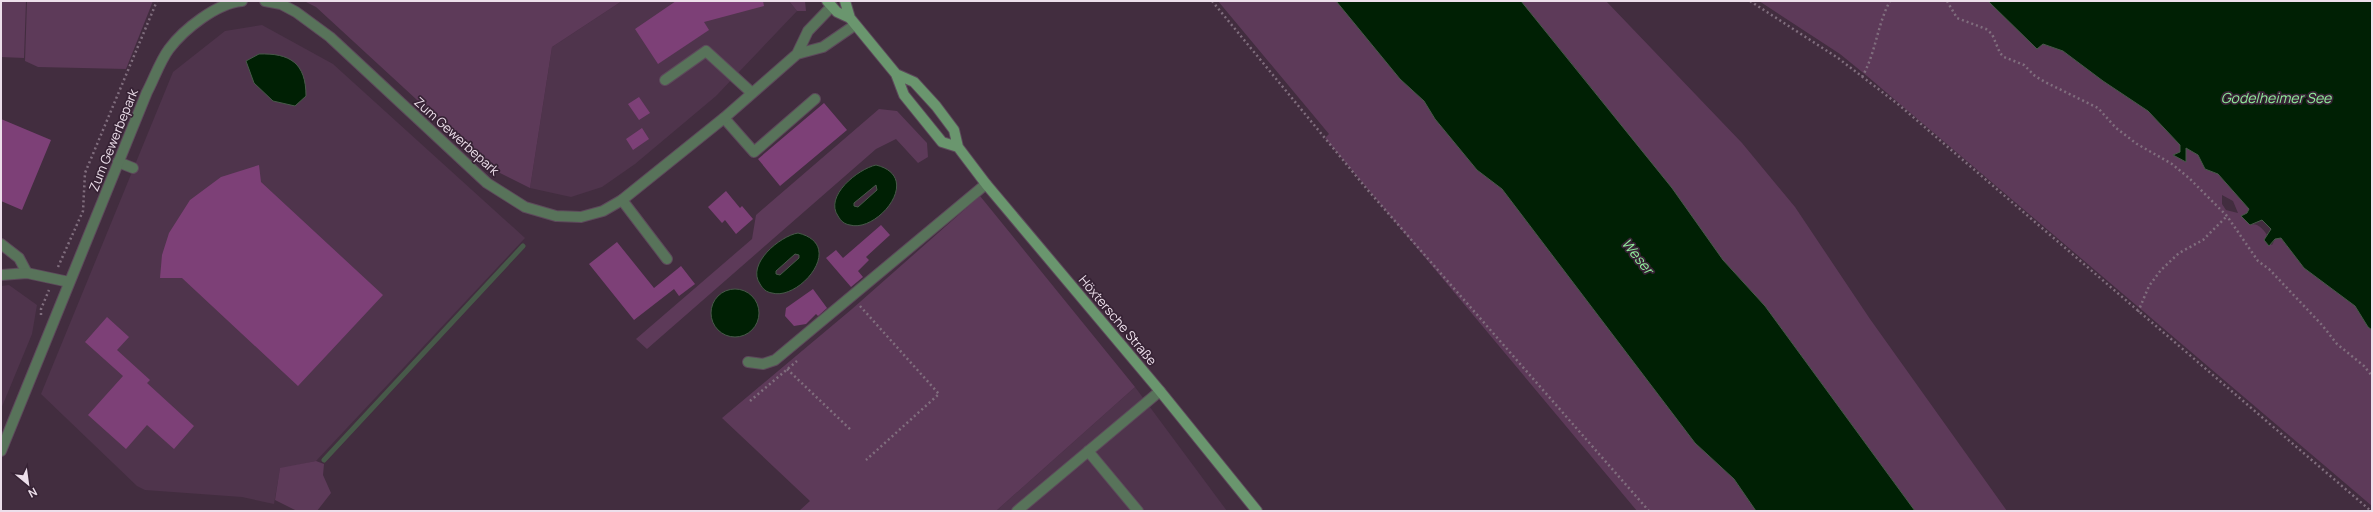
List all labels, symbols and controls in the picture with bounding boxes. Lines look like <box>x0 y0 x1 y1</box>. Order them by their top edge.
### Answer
street label: Zum Gewerbepark <box>84 86 142 194</box>
water label: Godelheimer See <box>2221 88 2332 107</box>
street label: Zum Gewerbepark <box>410 93 504 180</box>
water label: Weser <box>1618 234 1660 279</box>
street label: Höxtersche Straße <box>1075 271 1161 369</box>
north arrow <box>8 464 48 504</box>
text: N <box>26 485 40 502</box>

